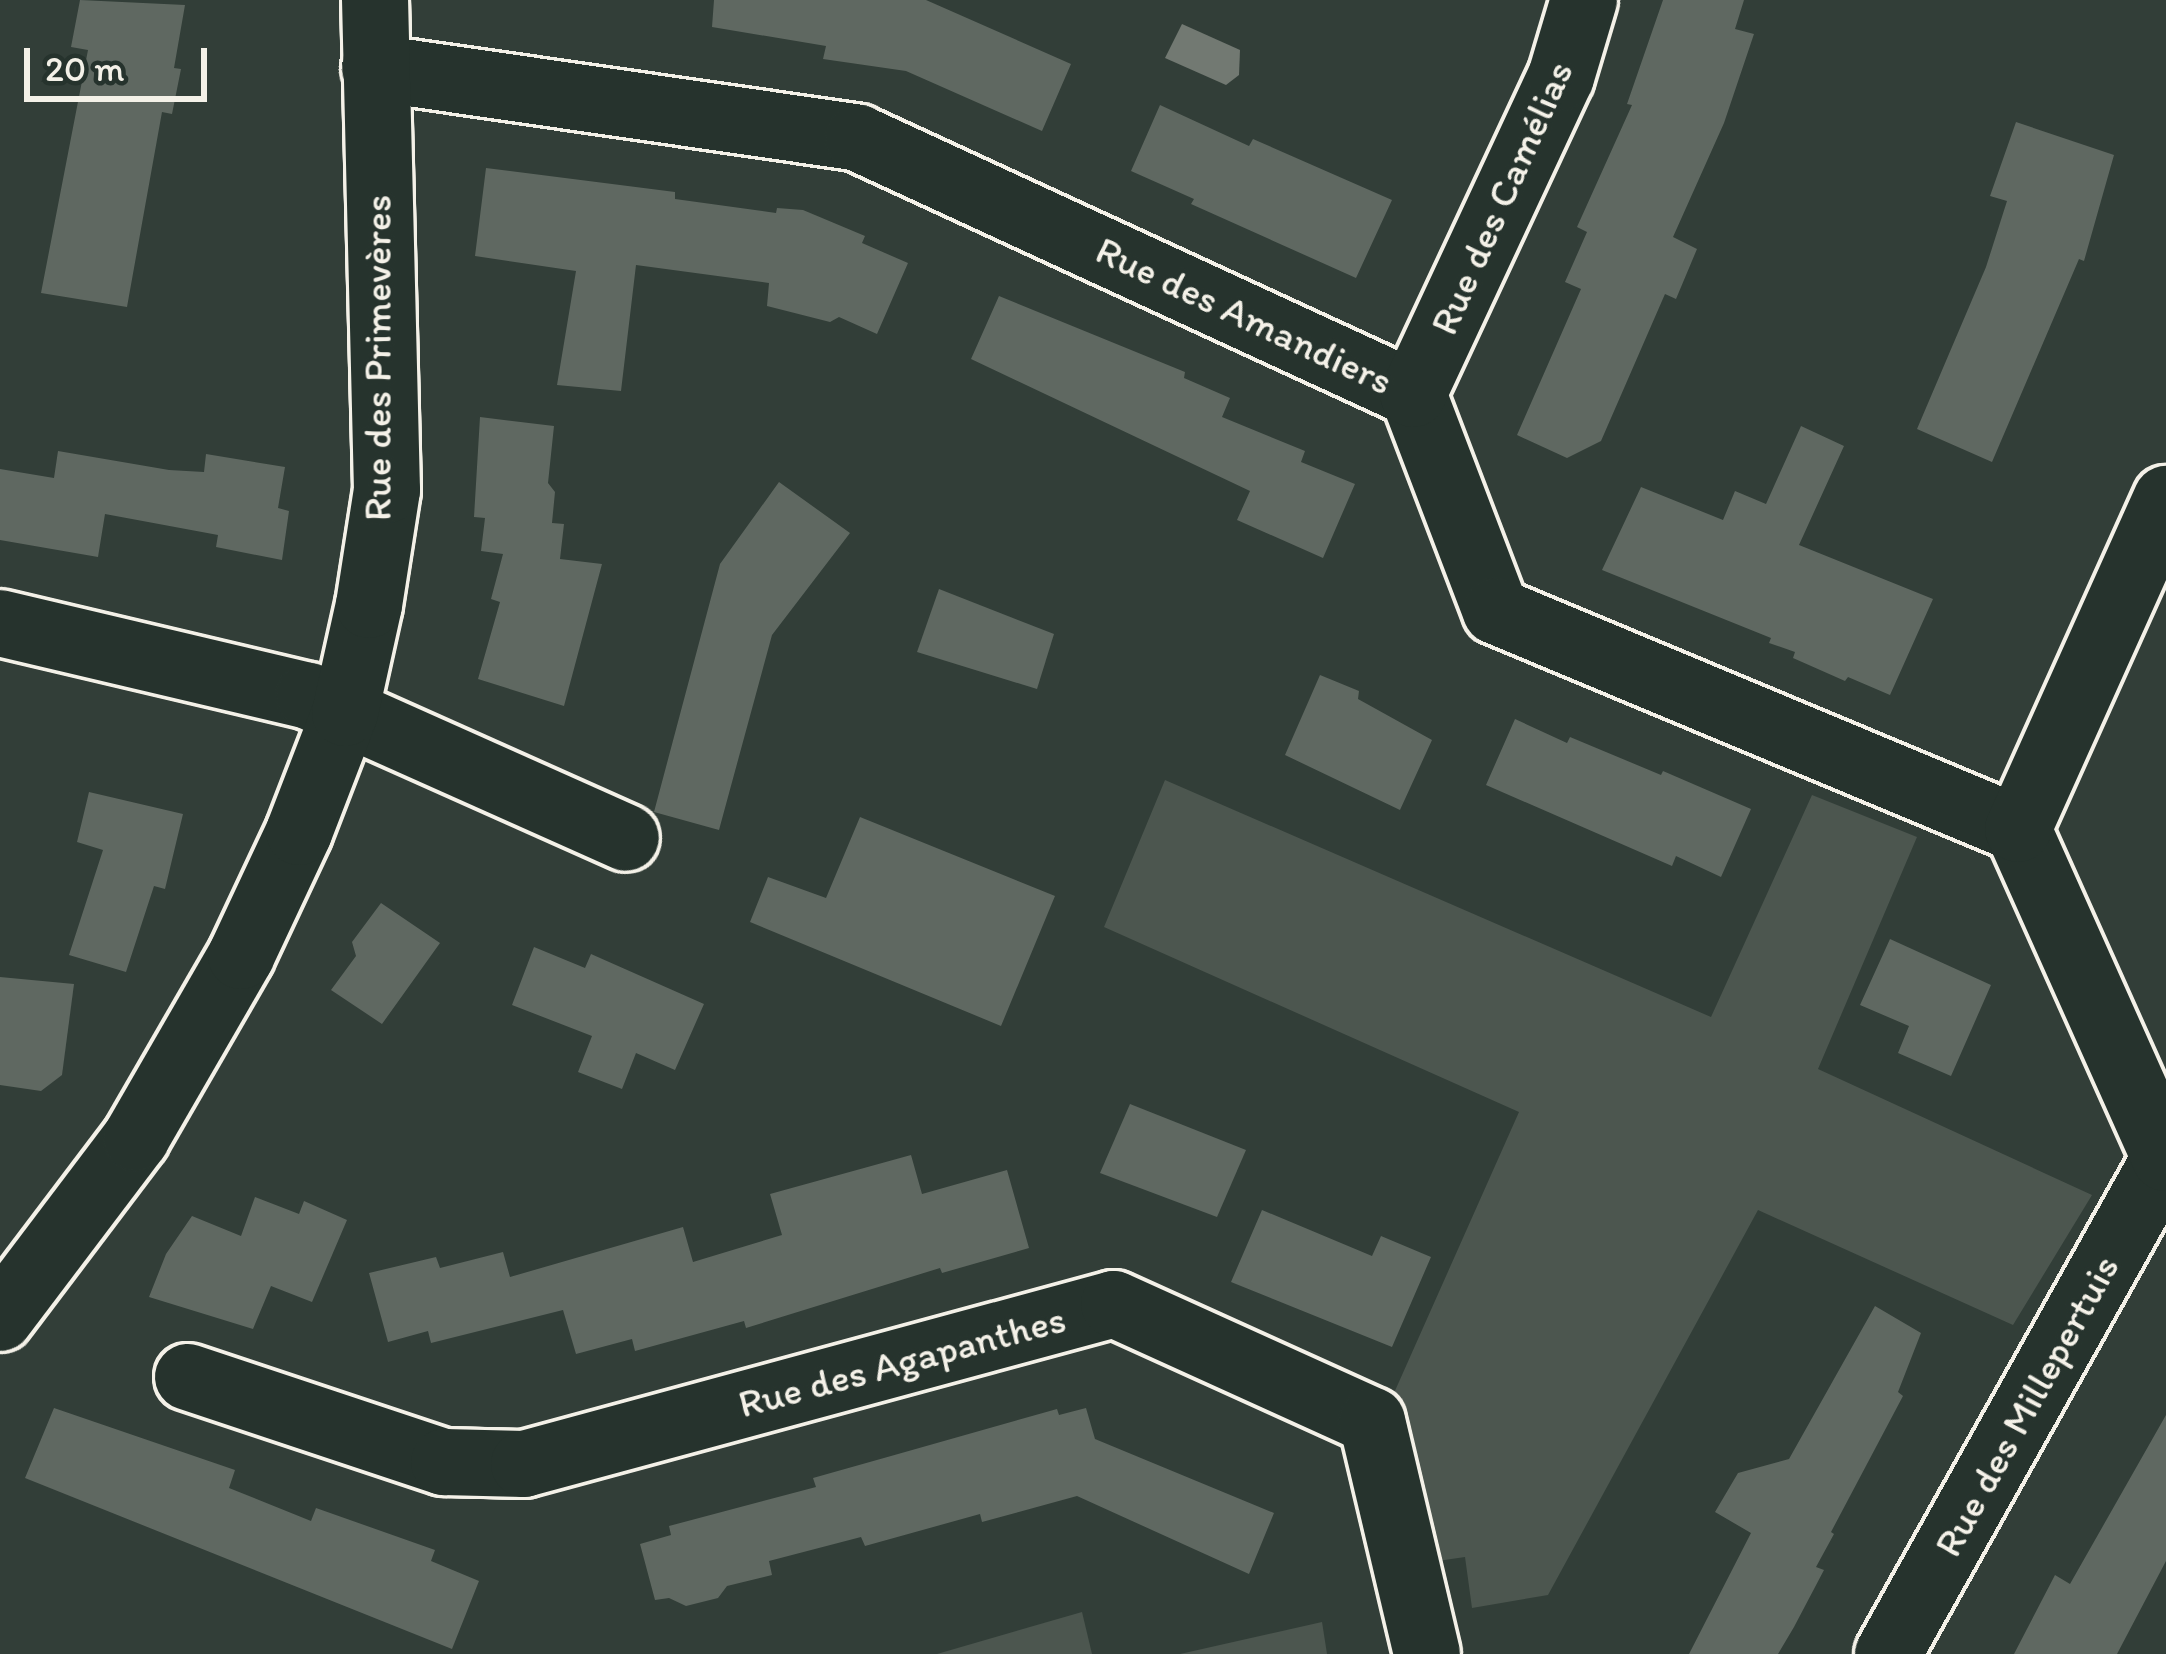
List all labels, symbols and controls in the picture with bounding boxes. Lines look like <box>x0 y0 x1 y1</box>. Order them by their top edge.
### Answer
scale bar <box>30 24 213 98</box>
text: 20 m <box>45 47 125 90</box>
street label: Rue des Camélias <box>1421 54 1583 342</box>
street label: Rue des Primevères <box>355 196 401 520</box>
street label: Rue des Amandiers <box>1089 227 1399 405</box>
street label: Rue des Millepertuis <box>1925 1247 2129 1565</box>
street label: Rue des Agapanthes <box>734 1296 1070 1428</box>

